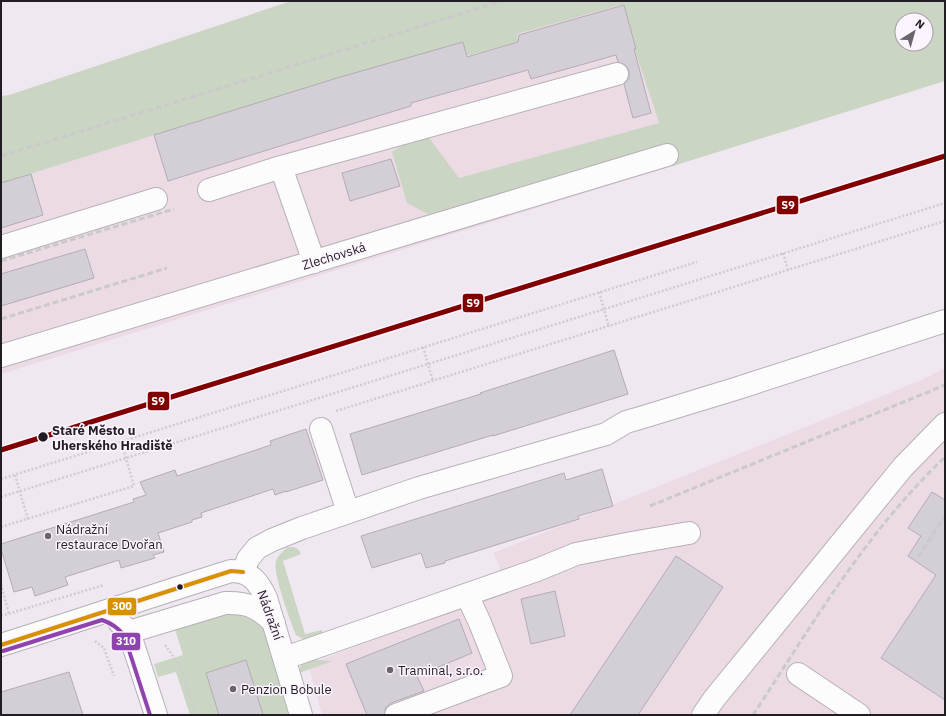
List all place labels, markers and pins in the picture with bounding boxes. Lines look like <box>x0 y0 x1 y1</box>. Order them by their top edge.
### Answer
place label: Staré Město u Uherského Hradiště <box>52 422 173 454</box>
marker: Staré Město u Uherského Hradiště <box>36 430 50 444</box>
place label: Nádražní restaurace Dvořan <box>56 521 163 553</box>
marker: Nádražní restaurace Dvořan <box>43 531 53 541</box>
unlabelled marker <box>175 582 185 592</box>
place label: Traminal, s.r.o. <box>398 662 483 679</box>
marker: Traminal, s.r.o. <box>385 665 395 675</box>
place label: Penzion Bobule <box>241 681 332 698</box>
marker: Penzion Bobule <box>228 684 238 694</box>

